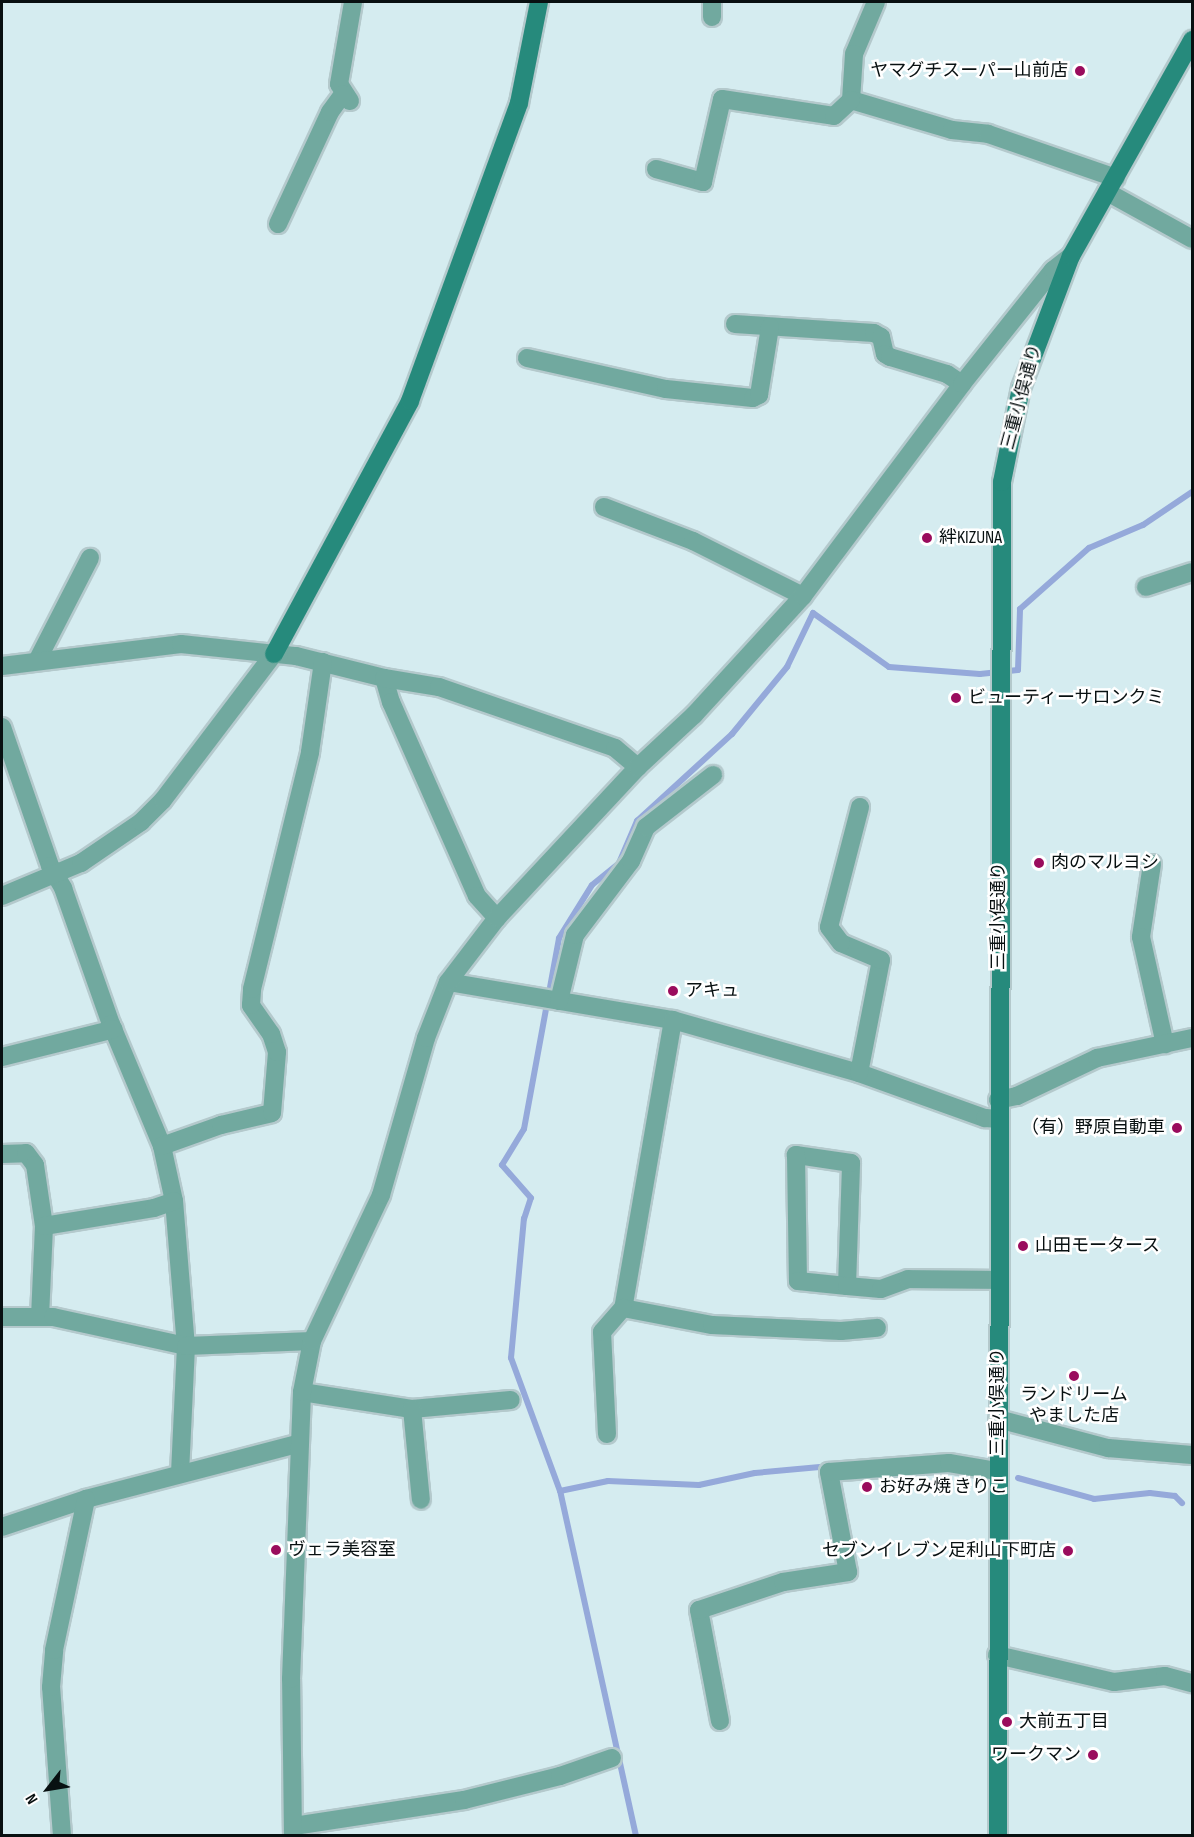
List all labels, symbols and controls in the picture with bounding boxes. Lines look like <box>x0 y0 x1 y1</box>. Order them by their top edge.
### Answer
place label: ヤマグチスーパー山前店 <box>870 60 1068 82</box>
marker: ヤマグチスーパー山前店 <box>1073 64 1087 78</box>
street label: 三重小俣通り <box>998 342 1046 452</box>
place label: 絆KIZUNA <box>939 527 1002 549</box>
marker: 絆KIZUNA <box>920 531 934 545</box>
place label: ビューティーサロンクミ <box>968 687 1166 709</box>
marker: ビューティーサロンクミ <box>949 691 963 705</box>
place label: 肉のマルヨシ <box>1051 852 1159 874</box>
marker: 肉のマルヨシ <box>1032 856 1046 870</box>
street label: 三重小俣通り <box>988 862 1010 970</box>
place label: アキュ <box>685 980 739 1002</box>
marker: アキュ <box>666 984 680 998</box>
place label: （有）野原自動車 <box>1021 1117 1165 1139</box>
marker: （有）野原自動車 <box>1170 1121 1184 1135</box>
place label: 山田モータース <box>1035 1235 1161 1257</box>
marker: 山田モータース <box>1016 1239 1030 1253</box>
street label: 三重小俣通り <box>987 1348 1009 1456</box>
marker: ランドリーム やました店 <box>1067 1369 1081 1383</box>
place label: ランドリーム やました店 <box>1020 1385 1128 1428</box>
place label: お好み焼 きりこ <box>879 1476 1008 1498</box>
marker: お好み焼 きりこ <box>860 1480 874 1494</box>
place label: ヴェラ美容室 <box>288 1539 396 1561</box>
place label: セブンイレブン足利山下町店 <box>822 1540 1056 1562</box>
marker: ヴェラ美容室 <box>269 1543 283 1557</box>
marker: セブンイレブン足利山下町店 <box>1061 1544 1075 1558</box>
place label: 大前五丁目 <box>1019 1711 1109 1733</box>
marker: 大前五丁目 <box>1000 1715 1014 1729</box>
place label: ワークマン <box>991 1744 1081 1766</box>
marker: ワークマン <box>1086 1748 1100 1762</box>
north arrow <box>18 1759 78 1819</box>
text: N <box>22 1790 42 1807</box>

